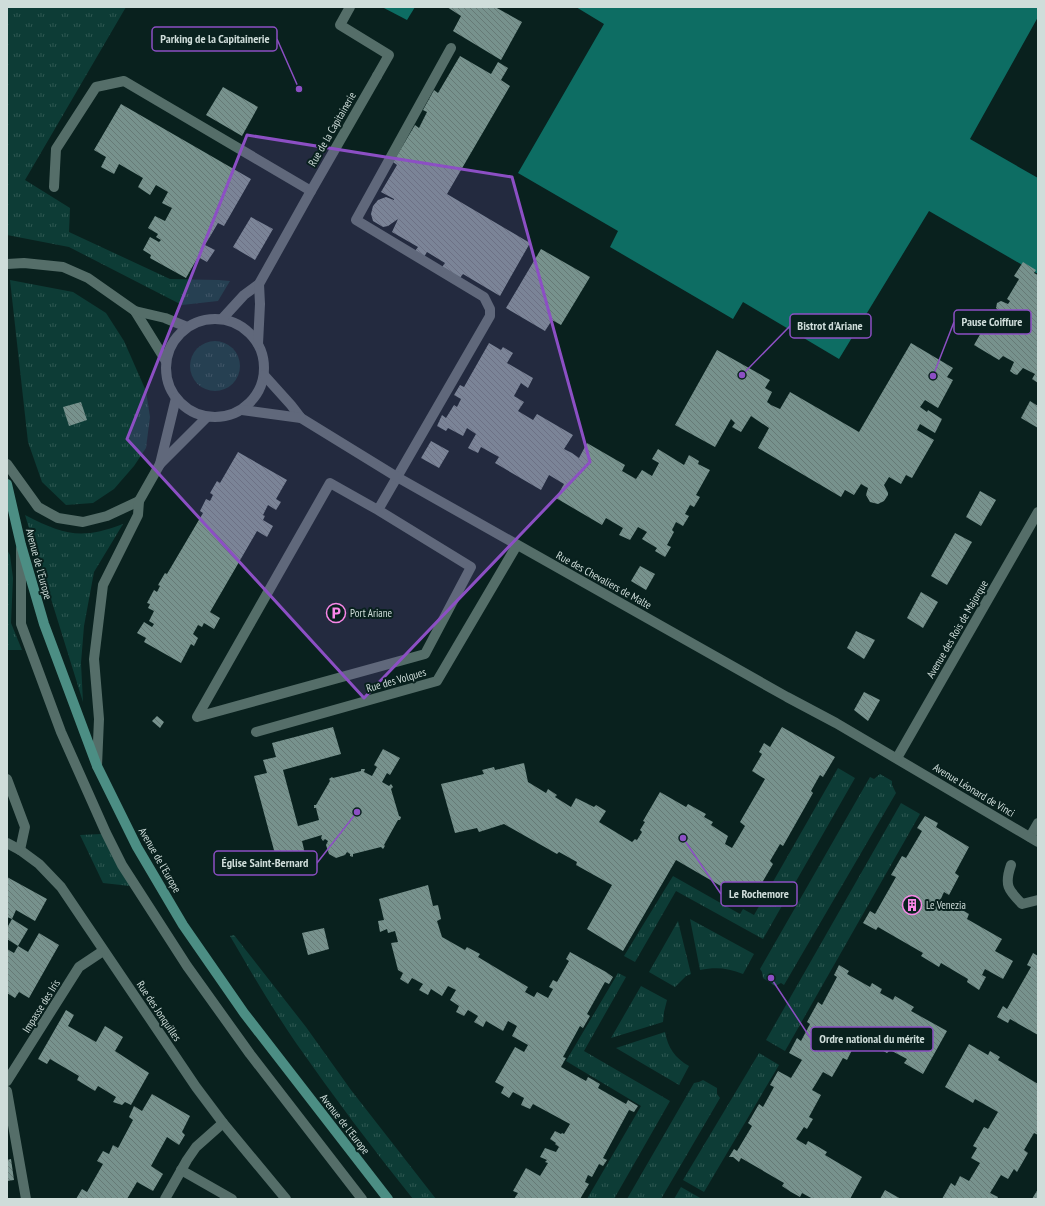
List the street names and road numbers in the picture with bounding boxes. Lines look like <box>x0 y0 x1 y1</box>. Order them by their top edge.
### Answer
street label: Rue de la Capitainerie <box>305 89 359 169</box>
street label: Avenue de l'Europe <box>23 527 55 601</box>
street label: Rue des Chevaliers de Malte <box>554 548 655 612</box>
street label: Avenue des Rois de Majorque <box>923 577 991 680</box>
street label: Rue des Volques <box>364 665 428 695</box>
street label: Avenue Léonard de Vinci <box>931 760 1017 820</box>
street label: Avenue de l'Europe <box>136 825 185 895</box>
street label: Impasse des Iris <box>19 977 63 1035</box>
street label: Rue des Jonquilles <box>134 978 184 1044</box>
street label: Avenue de l'Europe <box>317 1091 373 1157</box>

